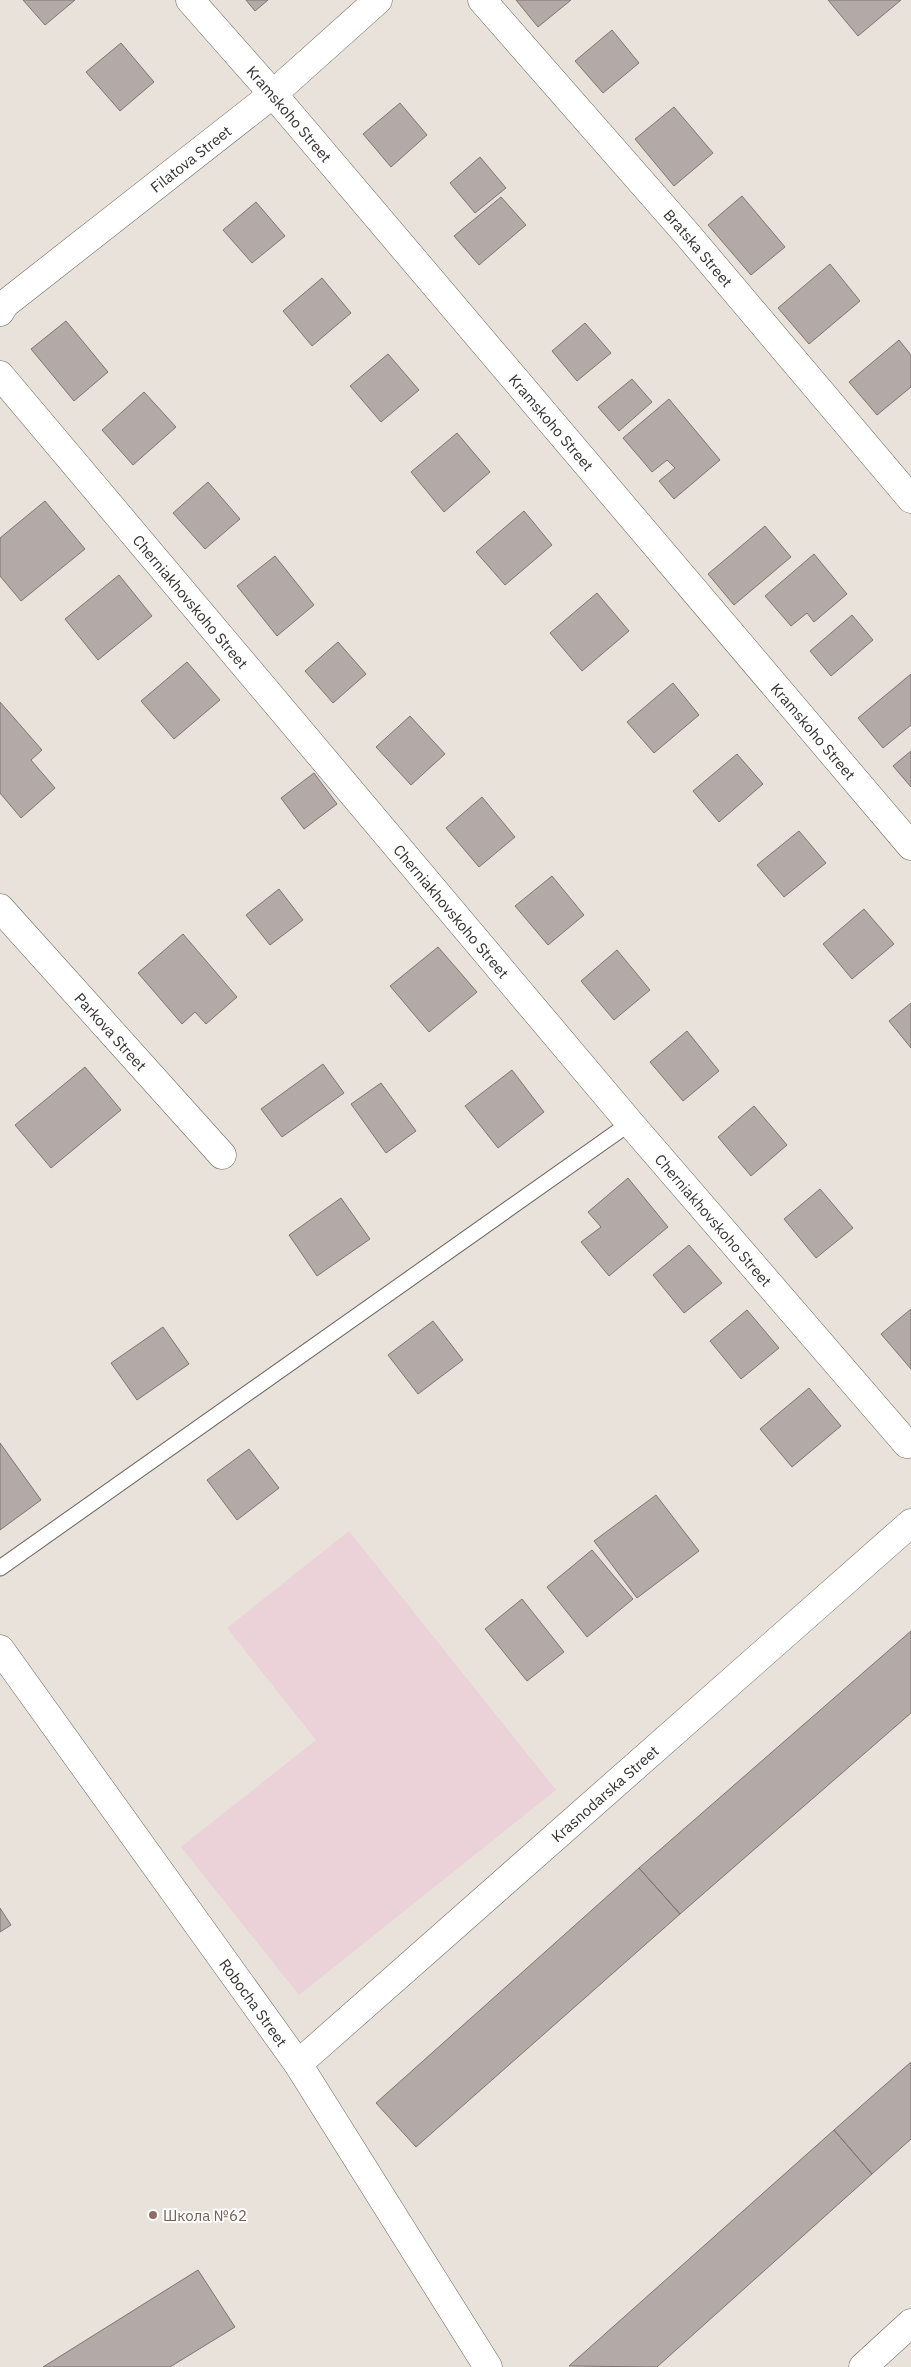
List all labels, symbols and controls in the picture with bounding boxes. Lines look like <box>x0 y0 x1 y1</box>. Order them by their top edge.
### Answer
street label: Kramskoho Street <box>243 62 336 166</box>
street label: Filatova Street <box>146 121 235 196</box>
street label: Bratska Street <box>660 205 737 291</box>
street label: Kramskoho Street <box>505 370 598 475</box>
street label: Cherniakhovskoho Street <box>129 531 252 672</box>
street label: Kramskoho Street <box>767 679 860 783</box>
street label: Cherniakhovskoho Street <box>390 840 513 982</box>
street label: Parkova Street <box>71 989 151 1074</box>
street label: Cherniakhovskoho Street <box>651 1150 776 1290</box>
street label: Krasnodarska Street <box>547 1741 662 1846</box>
street label: Robocha Street <box>216 1955 292 2050</box>
place label: Школа №62 <box>163 2206 247 2225</box>
marker: Школа №62 <box>147 2209 159 2221</box>

